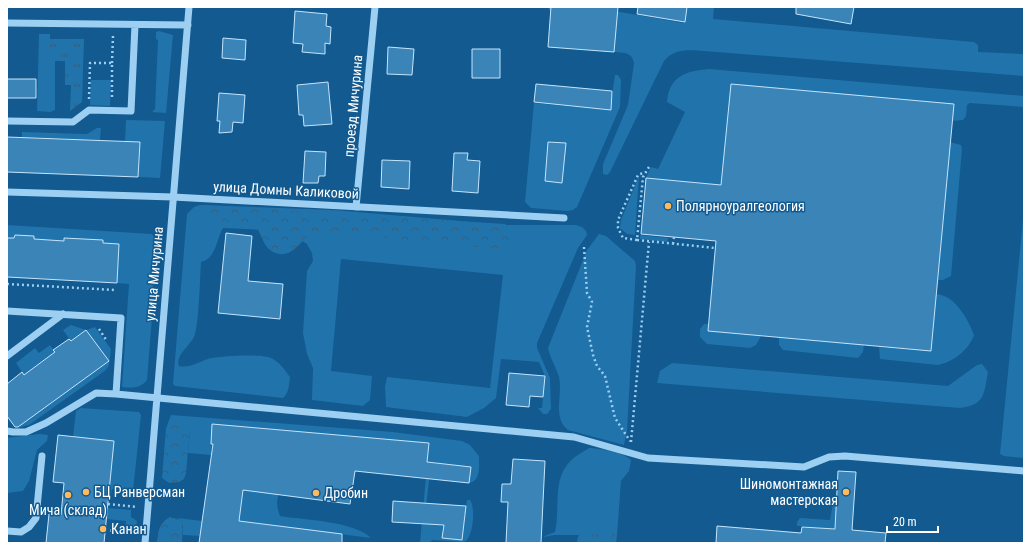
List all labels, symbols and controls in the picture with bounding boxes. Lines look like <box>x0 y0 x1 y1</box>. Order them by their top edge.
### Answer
street label: проезд Мичурина <box>341 54 365 158</box>
street label: улица Домны Каликовой <box>213 178 359 202</box>
place label: Полярноуралгеология <box>676 198 805 214</box>
marker: Полярноуралгеология <box>663 201 673 211</box>
street label: улица Мичурина <box>142 226 166 322</box>
place label: Шиномонтажная мастерская <box>740 476 838 508</box>
place label: БЦ Ранверсман <box>94 484 185 500</box>
place label: Дробин <box>324 485 368 501</box>
marker: БЦ Ранверсман <box>81 487 91 497</box>
marker: Шиномонтажная мастерская <box>841 487 851 497</box>
marker: Дробин <box>311 488 321 498</box>
marker: Мича (склад) <box>63 490 73 500</box>
place label: Мича (склад) <box>29 502 107 519</box>
scale bar <box>887 508 938 534</box>
text: 20 m <box>893 515 917 529</box>
place label: Канан <box>111 521 147 537</box>
marker: Канан <box>98 524 108 534</box>

